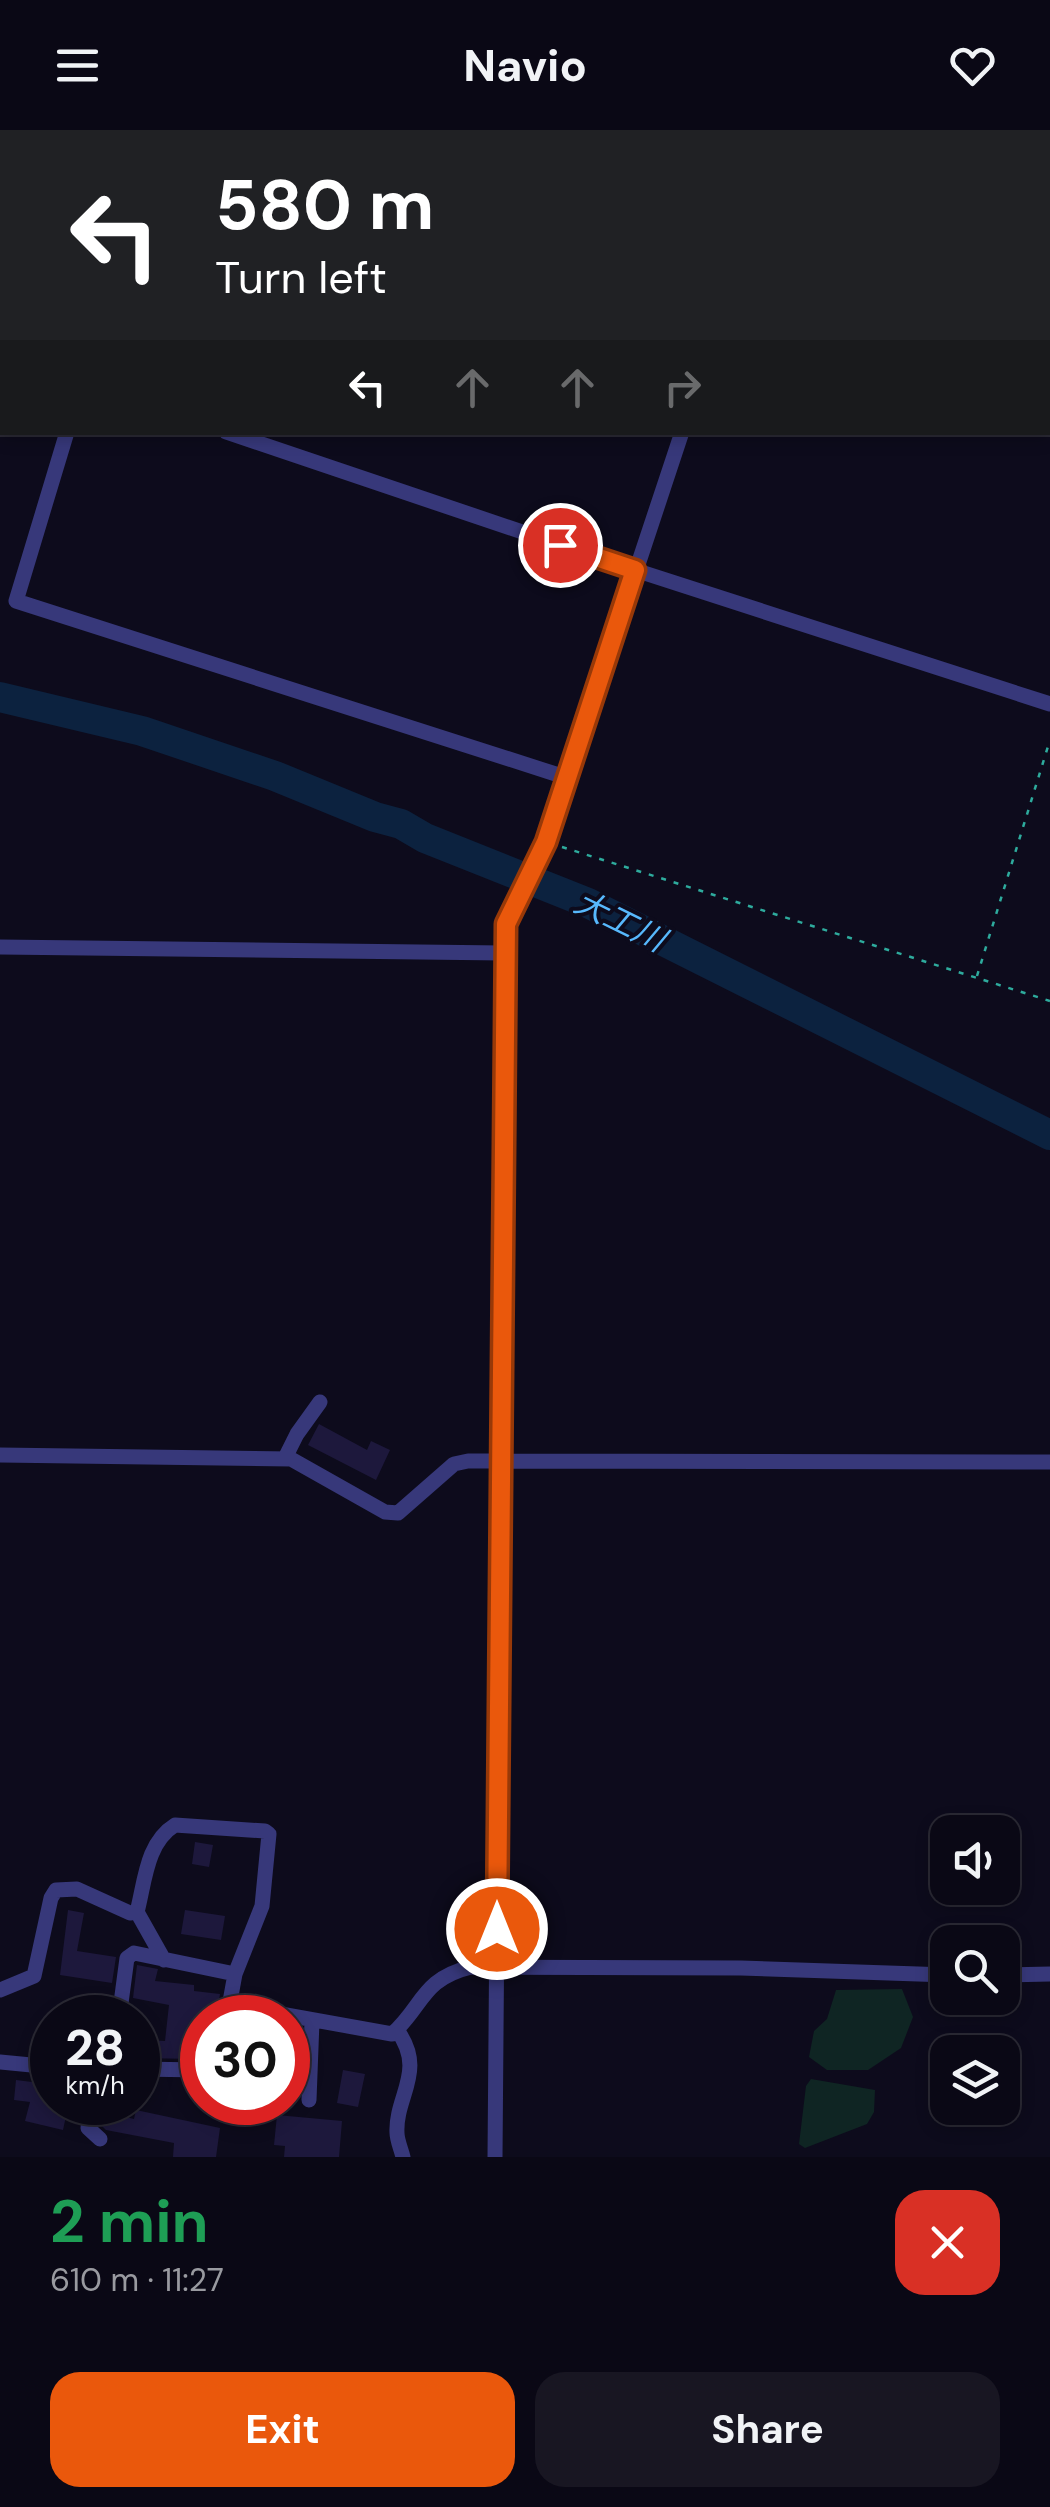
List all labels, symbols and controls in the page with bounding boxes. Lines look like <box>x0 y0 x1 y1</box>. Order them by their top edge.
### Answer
text: Navio <box>463 36 587 95</box>
icon: menu <box>50 38 105 93</box>
icon: heart <box>945 38 1000 93</box>
text: 580 m <box>215 160 434 251</box>
icon: left <box>50 170 180 300</box>
text: Turn left <box>215 248 387 307</box>
icon: left <box>340 360 395 415</box>
icon: ahead <box>445 360 500 415</box>
icon: ahead <box>550 360 605 415</box>
icon: right <box>655 360 710 415</box>
pin <box>518 503 603 588</box>
icon: arrive <box>533 518 588 573</box>
water label: 大工川 <box>568 881 675 962</box>
map controls <box>930 1815 1020 2125</box>
button: sound <box>930 1815 1020 1905</box>
position arrow <box>445 1877 549 1981</box>
button: search <box>930 1925 1020 2015</box>
speed limit sign: 30 <box>180 1995 310 2125</box>
text: 28 <box>65 2015 125 2081</box>
button: layers <box>930 2035 1020 2125</box>
text: km/h <box>65 2069 125 2102</box>
text: 2 min <box>50 2182 209 2261</box>
button: close <box>895 2190 1000 2295</box>
text: 610 m · 11:27 <box>50 2259 224 2301</box>
button: Exit <box>50 2372 515 2487</box>
button: Share <box>535 2372 1000 2487</box>

